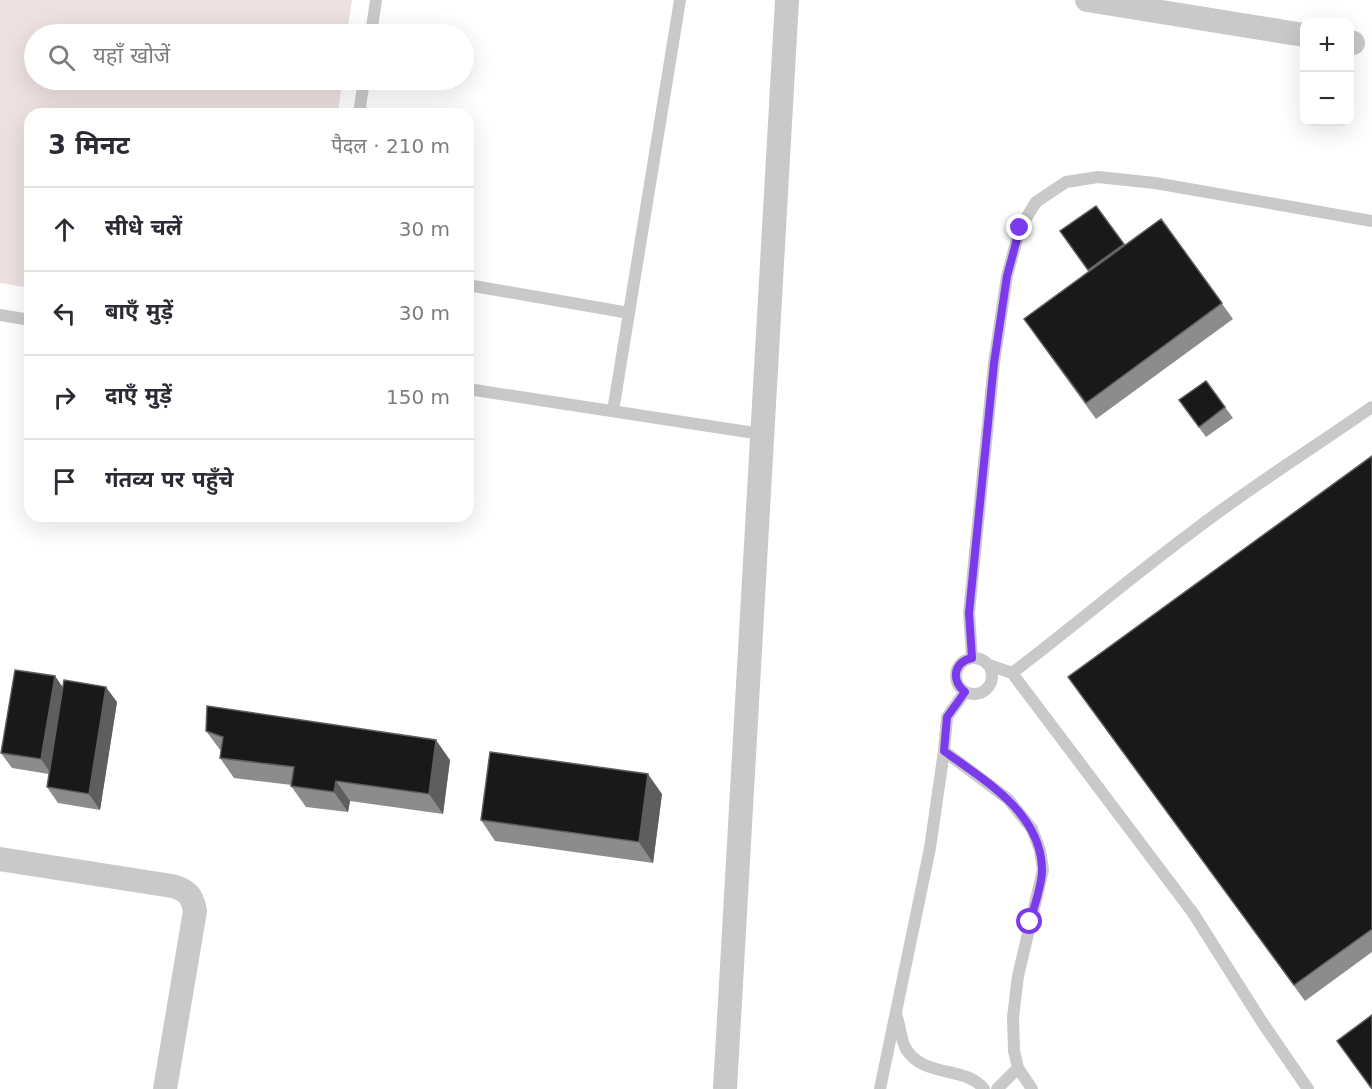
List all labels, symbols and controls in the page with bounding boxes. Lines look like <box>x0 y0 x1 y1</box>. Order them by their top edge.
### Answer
map controls <box>1300 18 1354 126</box>
button: + <box>1300 18 1354 72</box>
search box <box>24 24 474 90</box>
icon: search <box>45 41 78 74</box>
text: यहाँ खोजें <box>93 43 170 68</box>
button: − <box>1300 72 1354 126</box>
text: 3 मिनट <box>48 130 130 160</box>
text: पैदल · 210 m <box>331 134 450 158</box>
icon: ahead <box>48 213 81 246</box>
route end <box>1006 214 1032 240</box>
text: सीधे चलें <box>105 215 182 240</box>
text: 30 m <box>399 217 450 241</box>
icon: left <box>48 297 81 330</box>
text: बाएँ मुड़ें <box>105 299 173 324</box>
text: 30 m <box>399 301 450 325</box>
icon: right <box>48 381 81 414</box>
text: दाएँ मुड़ें <box>105 383 172 408</box>
text: 150 m <box>386 385 450 409</box>
icon: arrive <box>48 465 81 498</box>
text: गंतव्य पर पहुँचे <box>105 467 233 492</box>
route start <box>1016 908 1042 934</box>

